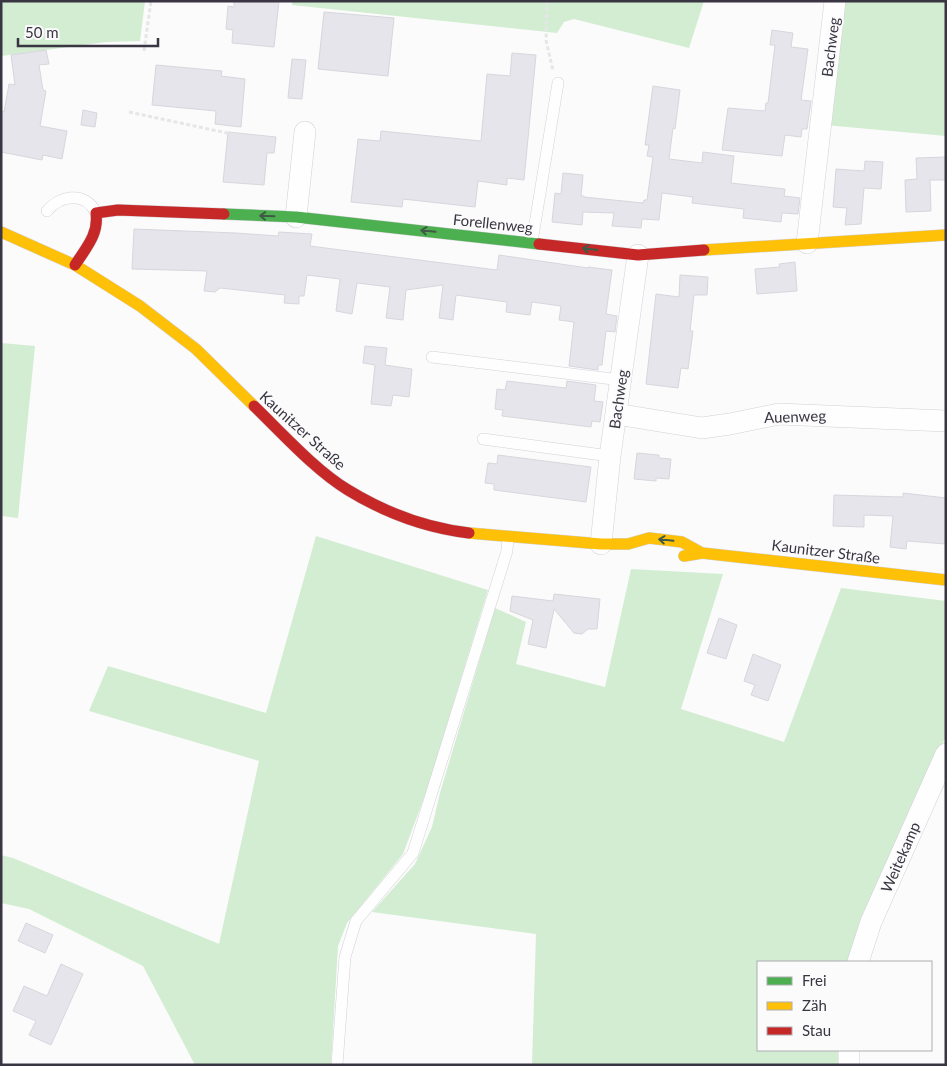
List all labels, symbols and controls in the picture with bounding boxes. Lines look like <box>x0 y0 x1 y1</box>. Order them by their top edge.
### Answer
scale bar <box>18 15 158 47</box>
street label: Bachweg <box>817 16 843 78</box>
text: 50 m <box>25 23 59 41</box>
street label: Forellenweg <box>452 210 534 236</box>
one-way arrow <box>259 211 275 220</box>
one-way arrow <box>421 226 437 236</box>
one-way arrow <box>582 244 598 254</box>
street label: Bachweg <box>605 368 631 430</box>
street label: Kaunitzer Straße <box>256 387 350 473</box>
street label: Auenweg <box>764 406 826 426</box>
one-way arrow <box>658 535 674 545</box>
street label: Kaunitzer Straße <box>771 535 881 567</box>
street label: Weitekamp <box>876 819 924 895</box>
legend <box>757 961 932 1051</box>
text: Frei <box>802 971 827 989</box>
text: Zäh <box>802 996 827 1014</box>
text: Stau <box>802 1021 831 1039</box>

